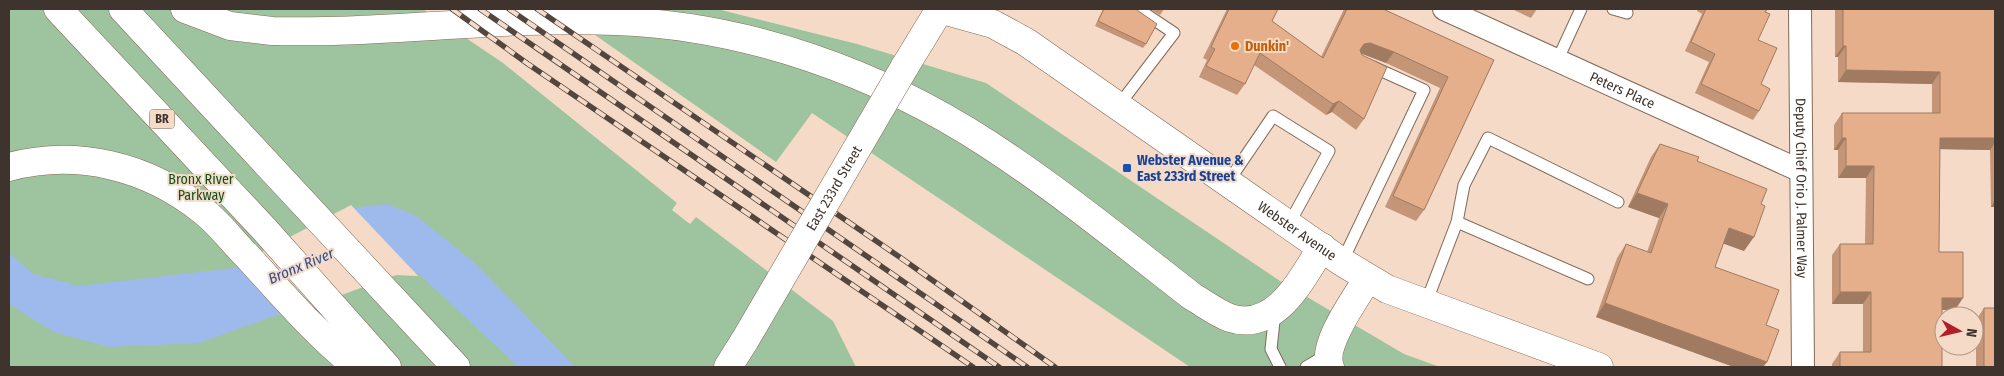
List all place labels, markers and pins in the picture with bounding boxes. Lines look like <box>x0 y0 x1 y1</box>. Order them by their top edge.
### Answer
place label: Dunkin' <box>1245 38 1289 55</box>
marker: Dunkin' <box>1229 40 1241 52</box>
place label: Webster Avenue & East 233rd Street <box>1137 152 1244 185</box>
marker: Webster Avenue & East 233rd Street <box>1121 162 1133 174</box>

